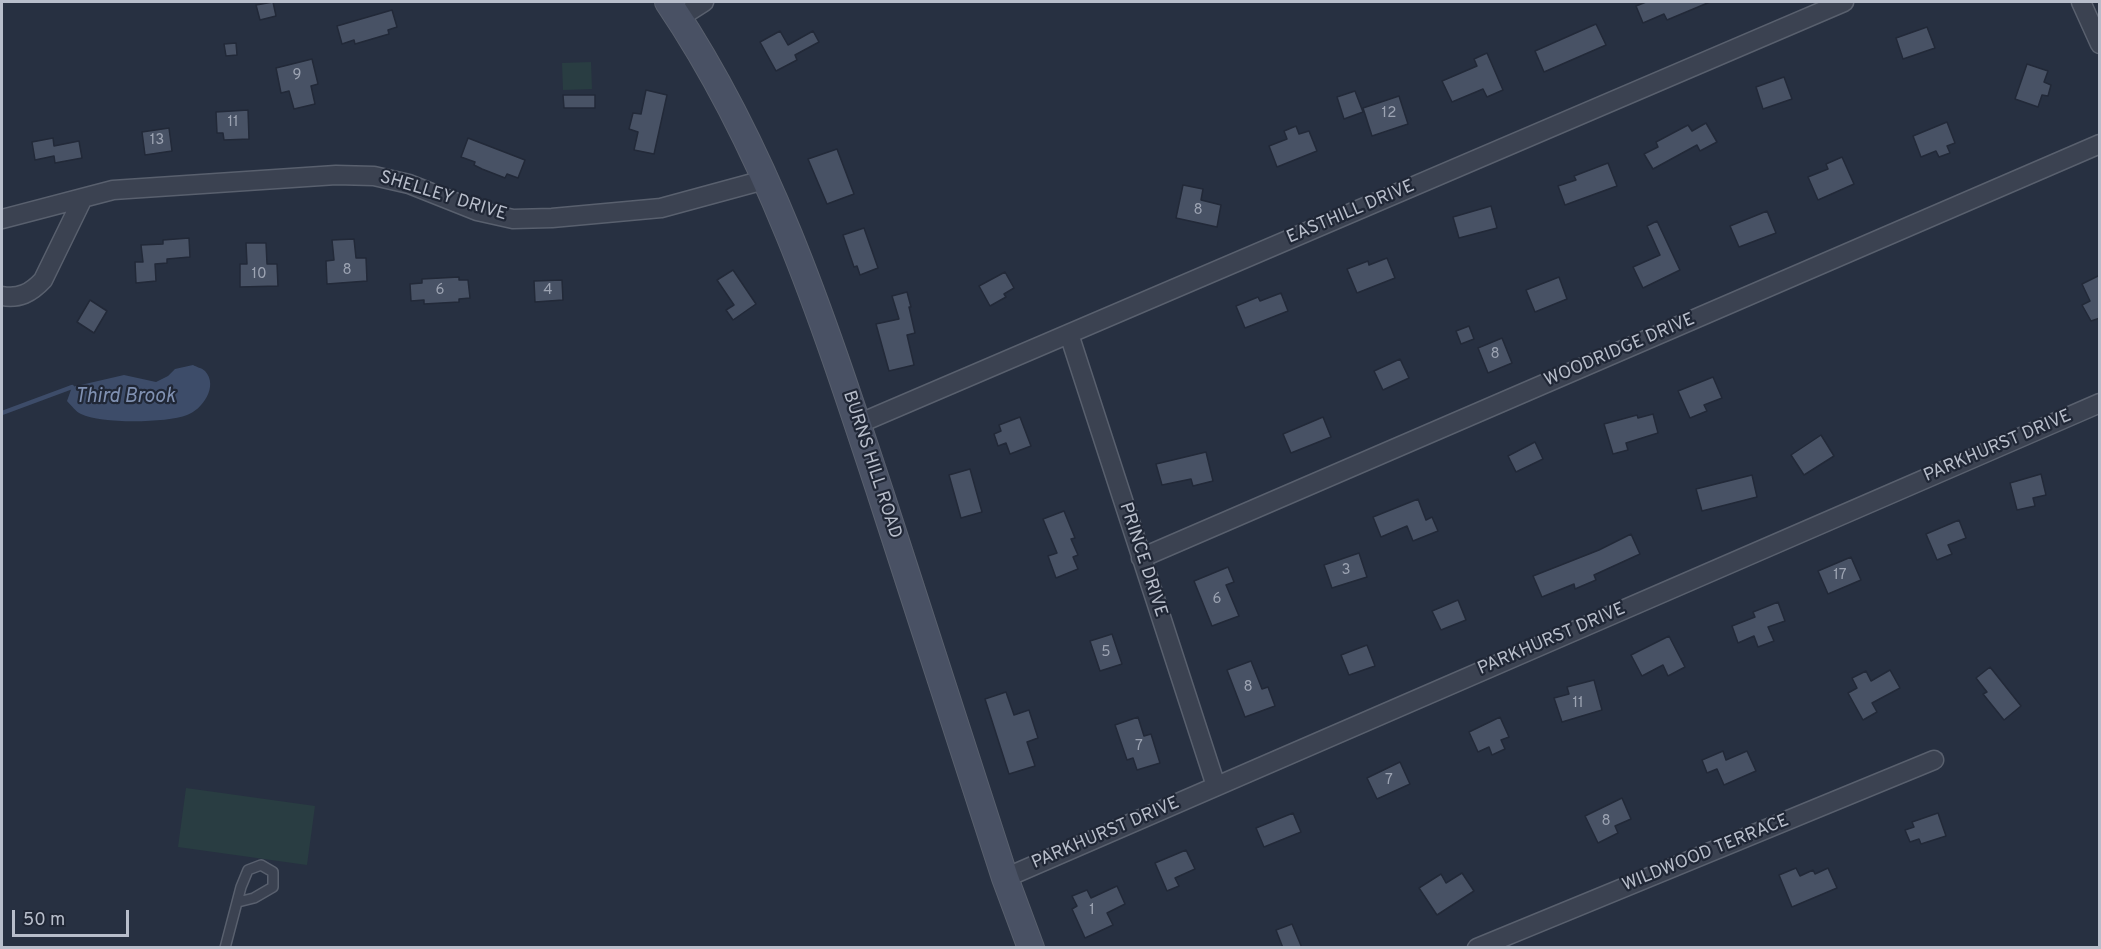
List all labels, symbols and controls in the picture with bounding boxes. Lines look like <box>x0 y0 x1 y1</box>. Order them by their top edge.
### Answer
house number: 9 <box>293 67 301 85</box>
house number: 12 <box>1382 105 1396 123</box>
house number: 11 <box>227 114 239 132</box>
house number: 13 <box>150 132 164 150</box>
street label: SHELLEY DRIVE <box>377 167 509 227</box>
street label: EASTHILL DRIVE <box>1284 176 1418 250</box>
house number: 8 <box>1193 202 1203 220</box>
house number: 8 <box>342 262 352 280</box>
house number: 10 <box>251 266 267 284</box>
house number: 6 <box>436 282 444 300</box>
house number: 4 <box>543 282 553 300</box>
street label: WOODRIDGE DRIVE <box>1541 309 1699 393</box>
house number: 8 <box>1490 346 1500 364</box>
water label: Third Brook <box>75 386 175 410</box>
street label: BURNS HILL ROAD <box>837 388 905 542</box>
street label: PARKHURST DRIVE <box>1921 406 2075 488</box>
street label: PRINCE DRIVE <box>1113 500 1171 620</box>
house number: 3 <box>1341 562 1351 580</box>
house number: 17 <box>1833 567 1847 585</box>
house number: 6 <box>1213 591 1221 609</box>
street label: PARKHURST DRIVE <box>1475 599 1629 681</box>
house number: 5 <box>1101 644 1111 662</box>
house number: 8 <box>1243 679 1253 697</box>
house number: 11 <box>1572 695 1584 713</box>
house number: 7 <box>1135 738 1143 756</box>
house number: 7 <box>1385 772 1393 790</box>
street label: PARKHURST DRIVE <box>1029 793 1183 875</box>
street label: WILDWOOD TERRACE <box>1620 811 1792 897</box>
house number: 8 <box>1601 813 1611 831</box>
scale bar <box>15 898 132 936</box>
house number: 1 <box>1089 902 1095 920</box>
text: 50 m <box>23 909 65 932</box>

